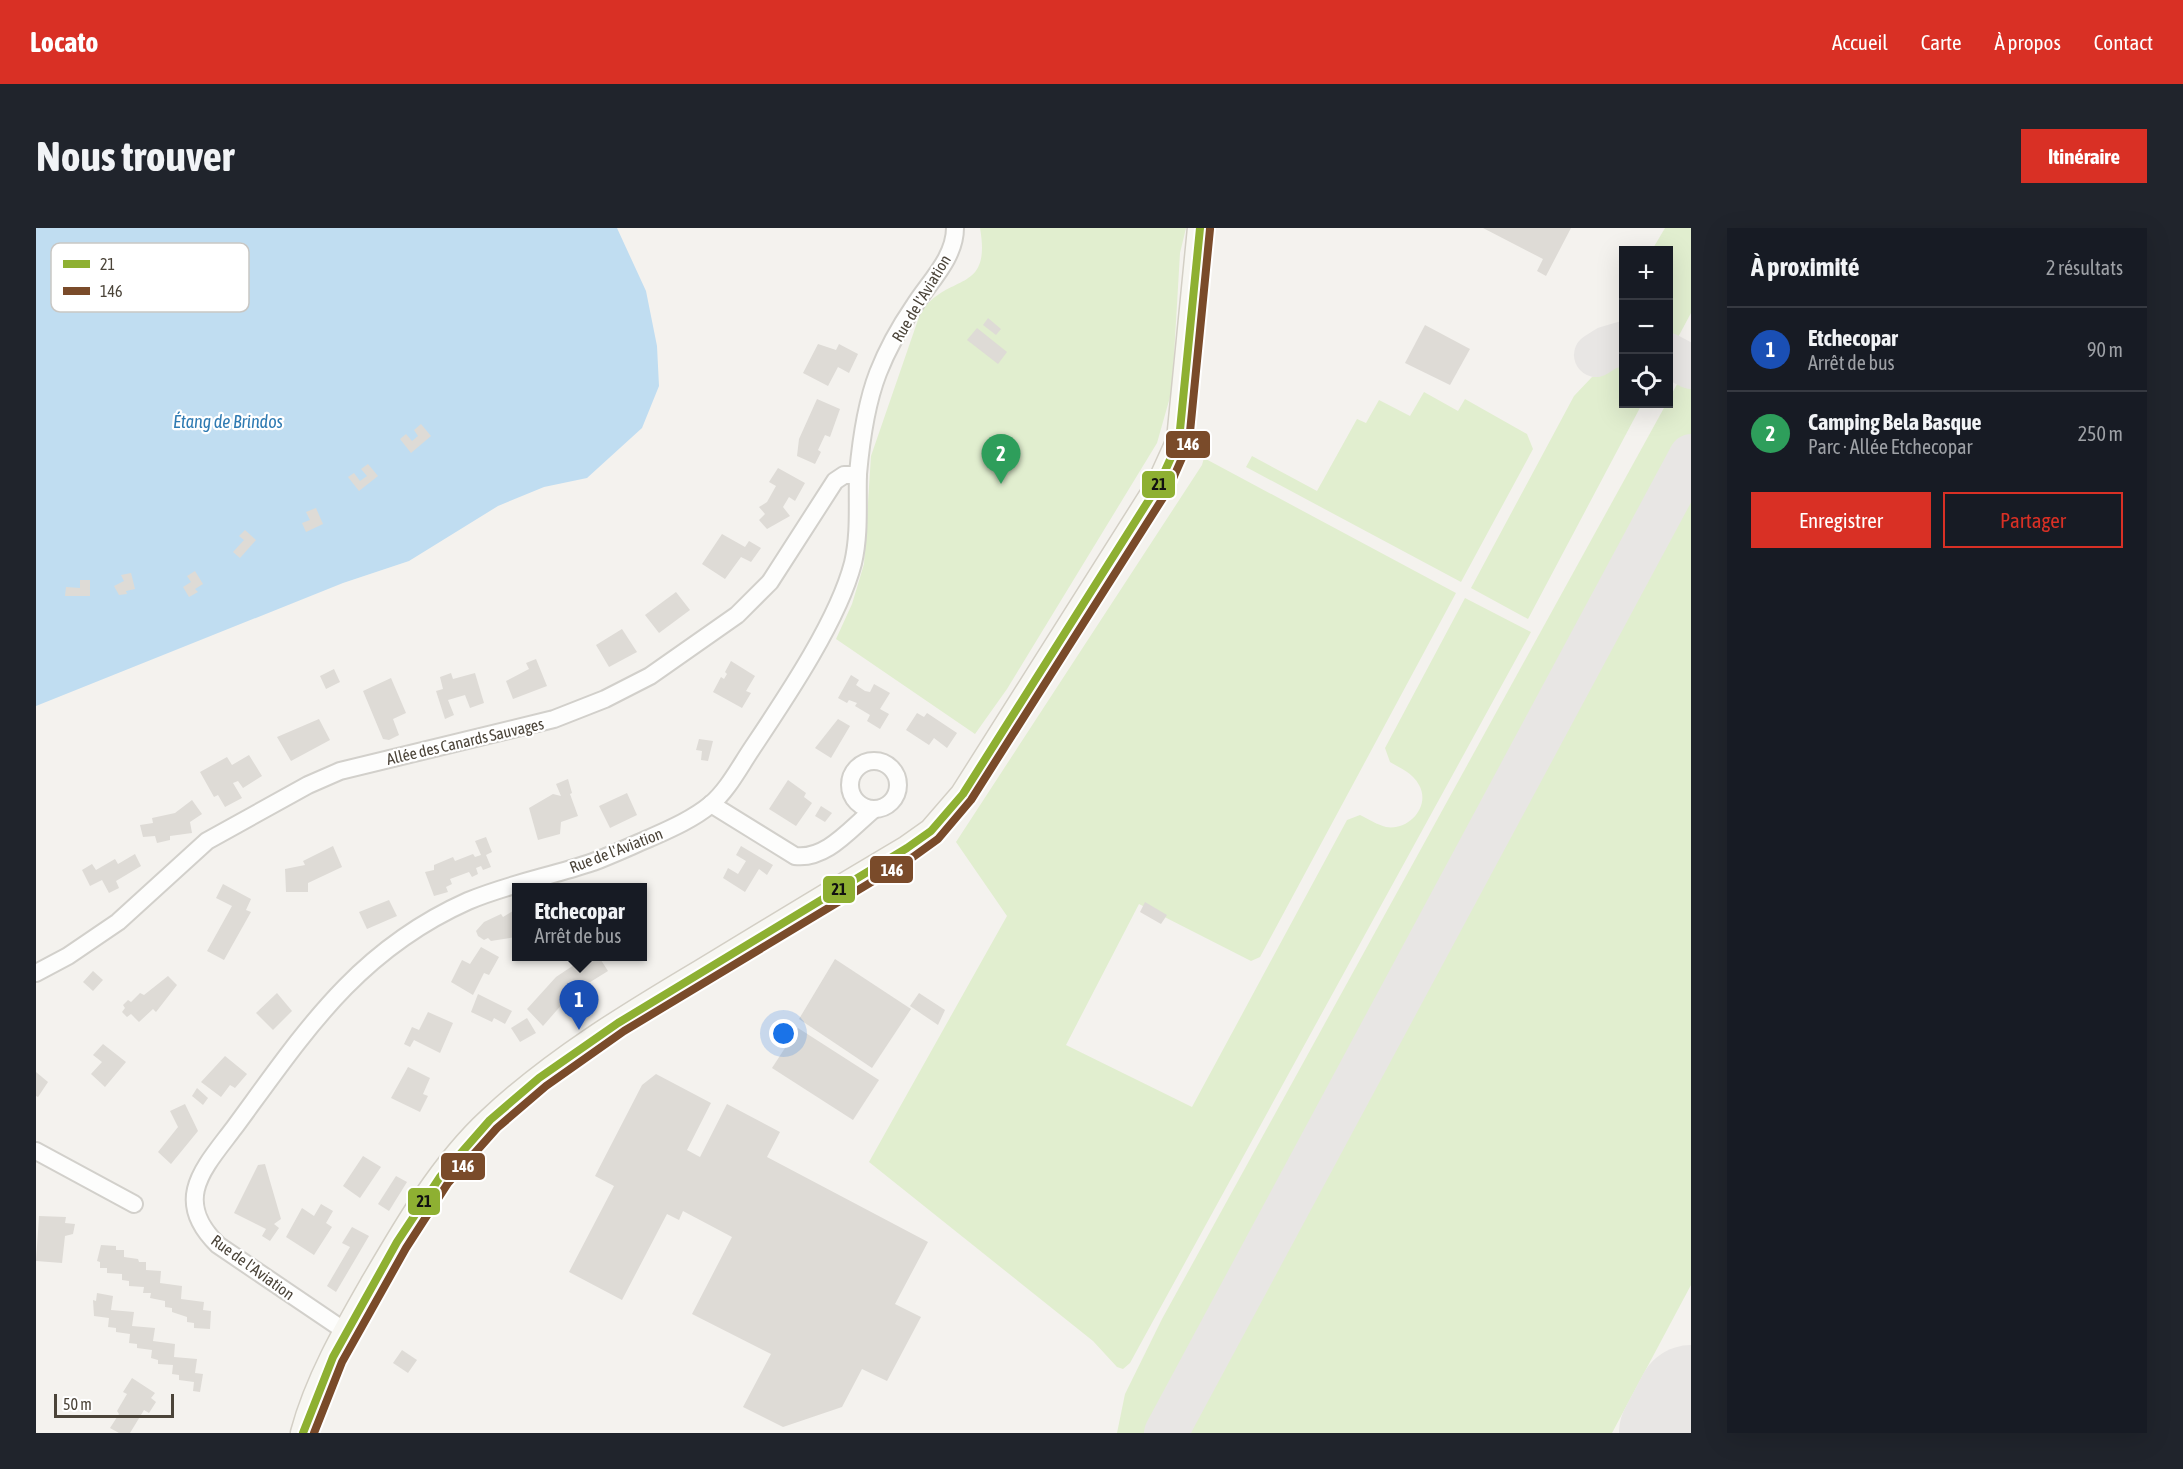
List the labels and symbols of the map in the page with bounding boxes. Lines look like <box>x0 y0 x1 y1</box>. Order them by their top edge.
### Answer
legend <box>51 243 249 312</box>
street label: Rue de l'Aviation <box>888 251 954 345</box>
text: 21 <box>100 255 115 273</box>
text: 146 <box>100 282 123 300</box>
water label: Étang de Brindos <box>173 411 283 432</box>
line badge: 146 <box>1165 430 1211 459</box>
pin: 2 <box>982 434 1020 484</box>
text: 146 <box>1177 435 1200 453</box>
line badge: 21 <box>1141 470 1176 499</box>
text: 21 <box>1151 475 1167 493</box>
street label: Allée des Canards Sauvages <box>385 714 546 769</box>
street label: Rue de l'Aviation <box>567 824 665 876</box>
line badge: 146 <box>869 855 914 884</box>
text: 146 <box>881 861 904 879</box>
line badge: 21 <box>822 875 856 904</box>
text: 21 <box>831 880 847 898</box>
pin: 1 <box>560 980 598 1030</box>
your location <box>769 1019 798 1048</box>
line badge: 146 <box>440 1152 486 1181</box>
text: 146 <box>452 1157 475 1175</box>
line badge: 21 <box>407 1187 441 1216</box>
text: 21 <box>416 1192 432 1210</box>
street label: Rue de l'Aviation <box>208 1231 298 1303</box>
scale bar <box>54 1391 174 1418</box>

